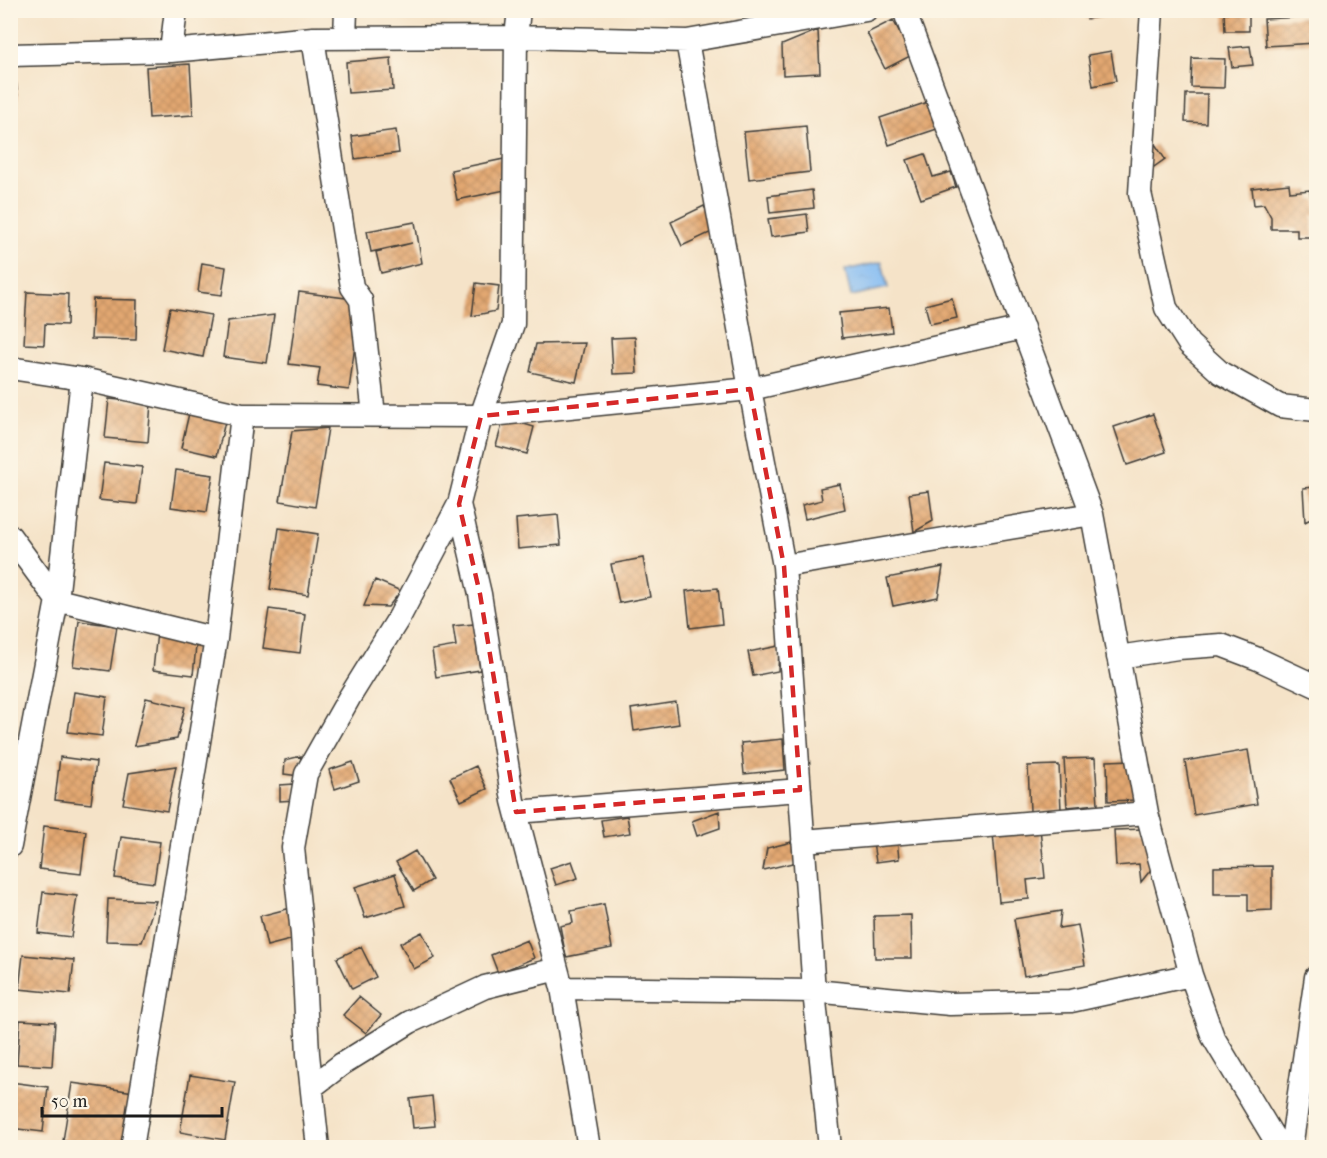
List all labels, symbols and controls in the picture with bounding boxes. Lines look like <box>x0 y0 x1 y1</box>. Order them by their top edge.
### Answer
scale bar <box>42 1080 222 1118</box>
text: 50 m <box>51 1091 88 1112</box>

